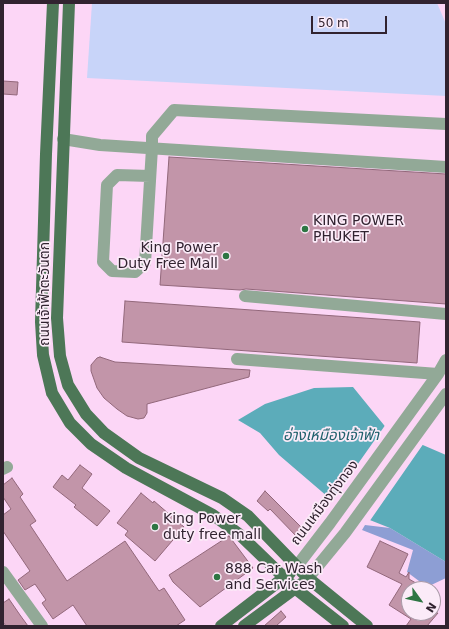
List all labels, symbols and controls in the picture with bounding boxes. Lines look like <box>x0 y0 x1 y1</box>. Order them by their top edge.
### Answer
scale bar <box>313 8 389 34</box>
text: 50 m <box>318 16 349 30</box>
place label: KING POWER PHUKET <box>313 213 404 246</box>
marker: KING POWER PHUKET <box>300 224 310 234</box>
place label: King Power Duty Free Mall <box>118 240 218 272</box>
street label: ถนนเจ้าฟ้าตะวันตก <box>37 242 53 346</box>
marker: King Power Duty Free Mall <box>221 251 231 261</box>
water label: อ่างเหมืองเจ้าฟ้า <box>283 427 379 445</box>
street label: ถนนเหมืองทุ่งทอง <box>288 457 362 549</box>
place label: King Power duty free mall <box>163 511 261 544</box>
marker: King Power duty free mall <box>150 522 160 532</box>
place label: 888 Car Wash and Services <box>225 561 322 594</box>
marker: 888 Car Wash and Services <box>212 572 222 582</box>
north arrow <box>401 581 441 621</box>
text: N <box>423 600 439 615</box>

